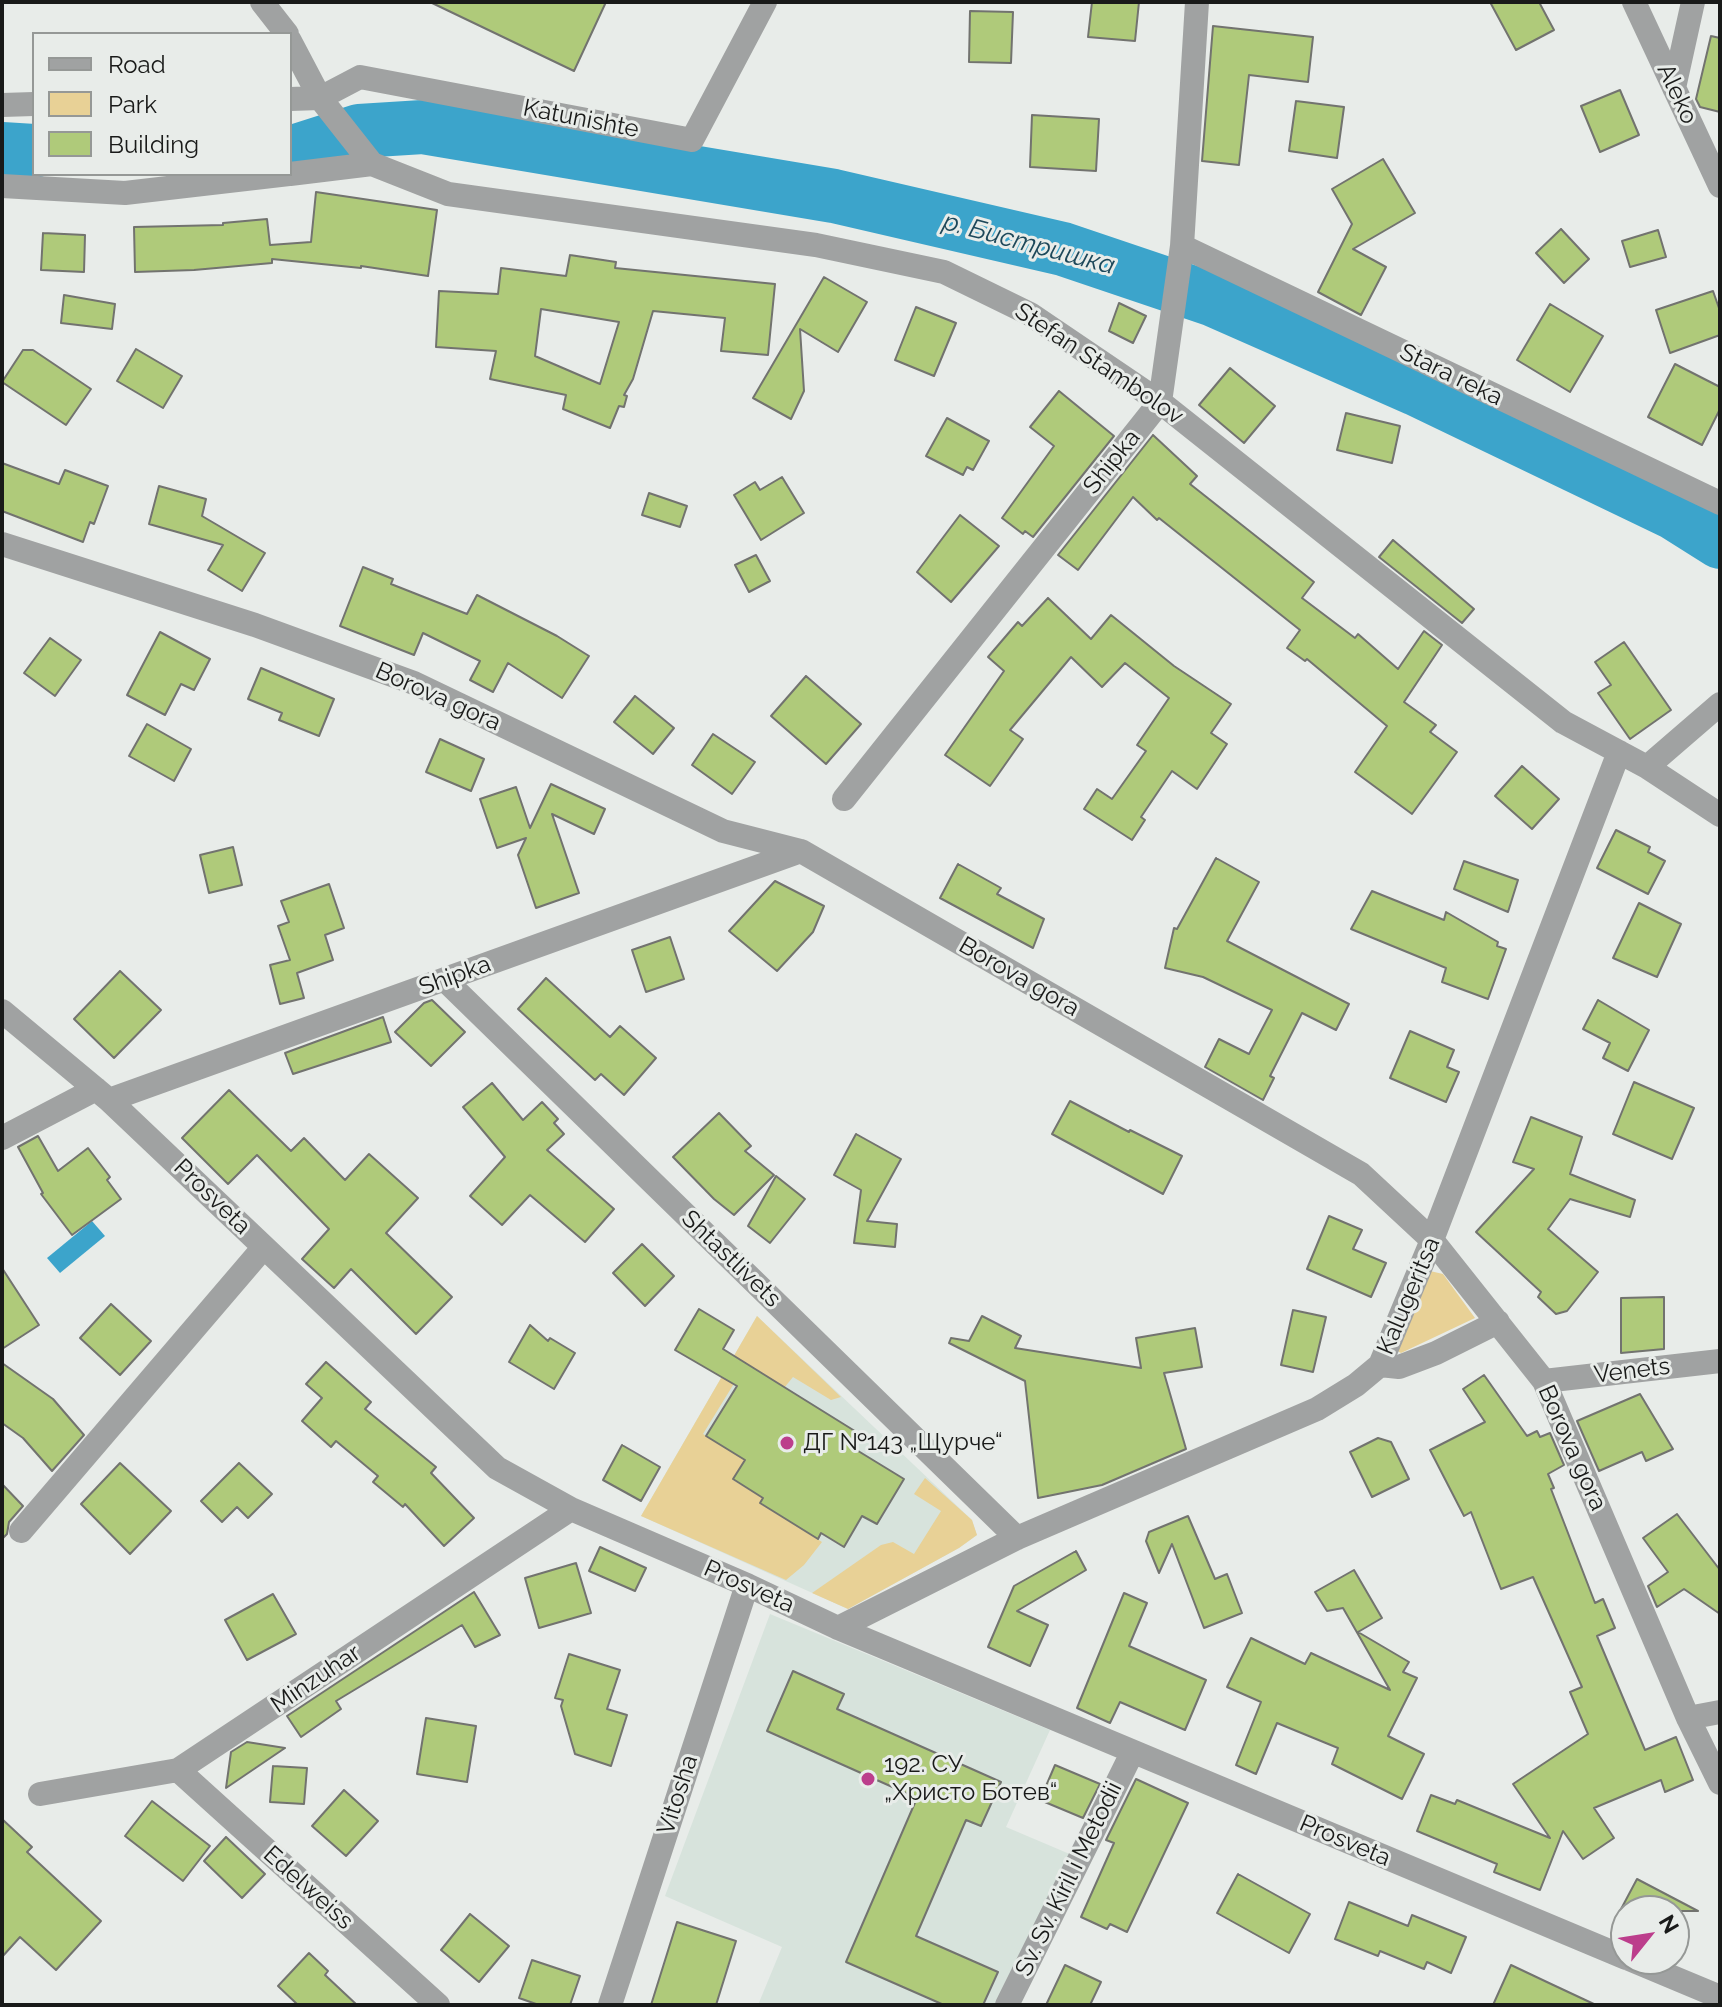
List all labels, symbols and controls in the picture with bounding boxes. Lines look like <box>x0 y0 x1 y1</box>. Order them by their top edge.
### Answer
legend <box>32 32 292 176</box>
text: Road <box>108 50 166 79</box>
street label: Aleko <box>1651 59 1703 129</box>
text: Park <box>108 90 157 119</box>
street label: Katunishte <box>521 94 641 144</box>
text: Building <box>108 130 199 159</box>
water label: р. Бистришка <box>940 206 1118 282</box>
street label: Stefan Stambolov <box>1009 297 1189 431</box>
street label: Stara reka <box>1395 338 1507 412</box>
street label: Shipka <box>1077 424 1147 500</box>
street label: Borova gora <box>371 657 505 737</box>
street label: Borova gora <box>954 931 1084 1023</box>
street label: Shipka <box>415 950 495 1002</box>
street label: Prosveta <box>167 1153 257 1241</box>
street label: Shtastlivets <box>675 1205 787 1313</box>
street label: Kalugeritsa <box>1371 1233 1447 1359</box>
street label: Venets <box>1592 1352 1672 1390</box>
street label: Borova gora <box>1532 1381 1612 1515</box>
place label: ДГ №143 „Щурче“ <box>803 1429 1003 1457</box>
marker: ДГ №143 „Щурче“ <box>778 1434 796 1452</box>
street label: Prosveta <box>699 1554 799 1620</box>
street label: Minzuhar <box>266 1639 366 1719</box>
street label: Vitosha <box>652 1751 704 1839</box>
place label: 192. СУ „Христо Ботев“ <box>884 1751 1057 1807</box>
marker: 192. СУ „Христо Ботев“ <box>859 1770 877 1788</box>
street label: Sv. Sv. Kiril i Metodii <box>1009 1777 1129 1981</box>
street label: Prosveta <box>1295 1809 1395 1873</box>
street label: Edelweiss <box>257 1840 359 1936</box>
north arrow <box>1610 1895 1690 1975</box>
text: N <box>1654 1910 1685 1938</box>

